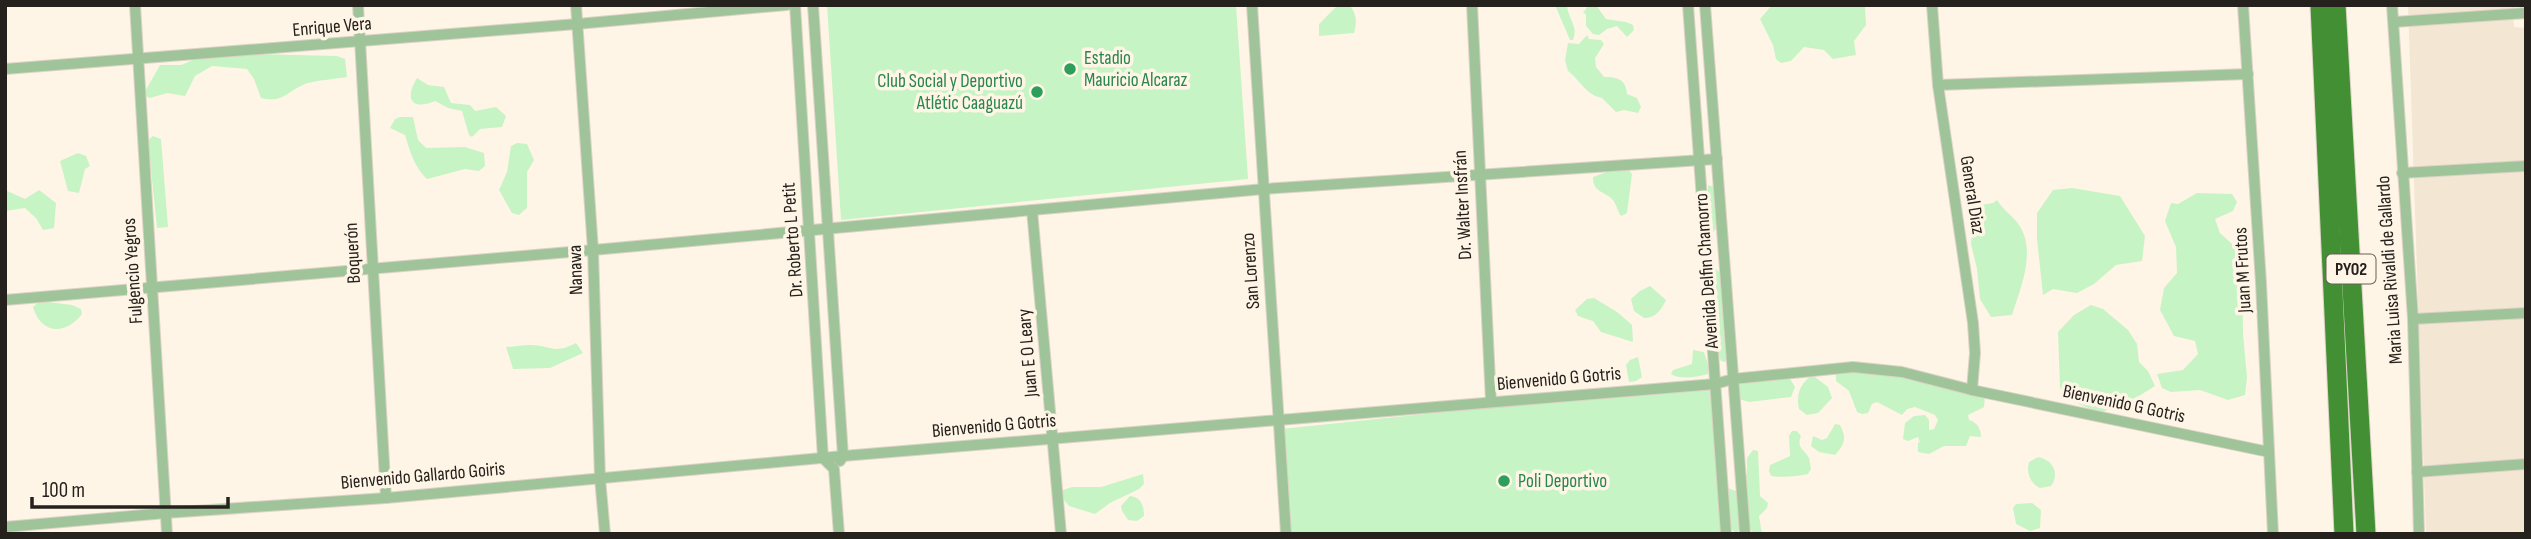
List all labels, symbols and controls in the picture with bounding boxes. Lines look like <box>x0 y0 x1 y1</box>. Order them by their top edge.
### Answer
street label: Enrique Vera <box>291 12 373 42</box>
place label: Estadio Mauricio Alcaraz <box>1084 47 1188 92</box>
marker: Estadio Mauricio Alcaraz <box>1062 61 1078 77</box>
place label: Club Social y Deportivo Atlétic Caaguazú <box>877 70 1023 115</box>
marker: Club Social y Deportivo Atlétic Caaguazú <box>1029 84 1045 100</box>
street label: Dr. Walter Insfrán <box>1449 150 1477 260</box>
street label: General Diaz <box>1954 154 1990 236</box>
street label: Maria Luisa Rivaldi de Gallardo <box>2372 175 2408 365</box>
street label: Dr. Roberto L Petit <box>777 181 808 298</box>
street label: Avenida Delfin Chamorro <box>1690 192 1724 351</box>
street label: Fulgencio Yegros <box>118 217 148 325</box>
street label: Boquerón <box>340 222 366 284</box>
street label: Juan M Frutos <box>2229 227 2257 314</box>
street label: San Lorenzo <box>1237 232 1265 310</box>
street label: Nanawa <box>564 245 588 295</box>
road number: PY02 <box>2326 255 2376 284</box>
street label: Juan E O Leary <box>1013 307 1043 399</box>
street label: Bienvenido G Gotris <box>1496 362 1622 396</box>
street label: Bienvenido G Gotris <box>2061 380 2187 428</box>
street label: Bienvenido G Gotris <box>931 409 1057 443</box>
street label: Bienvenido Gallardo Goiris <box>340 457 506 495</box>
scale bar <box>32 466 228 510</box>
place label: Poli Deportivo <box>1518 470 1607 493</box>
marker: Poli Deportivo <box>1496 473 1512 489</box>
text: 100 m <box>42 478 85 503</box>

